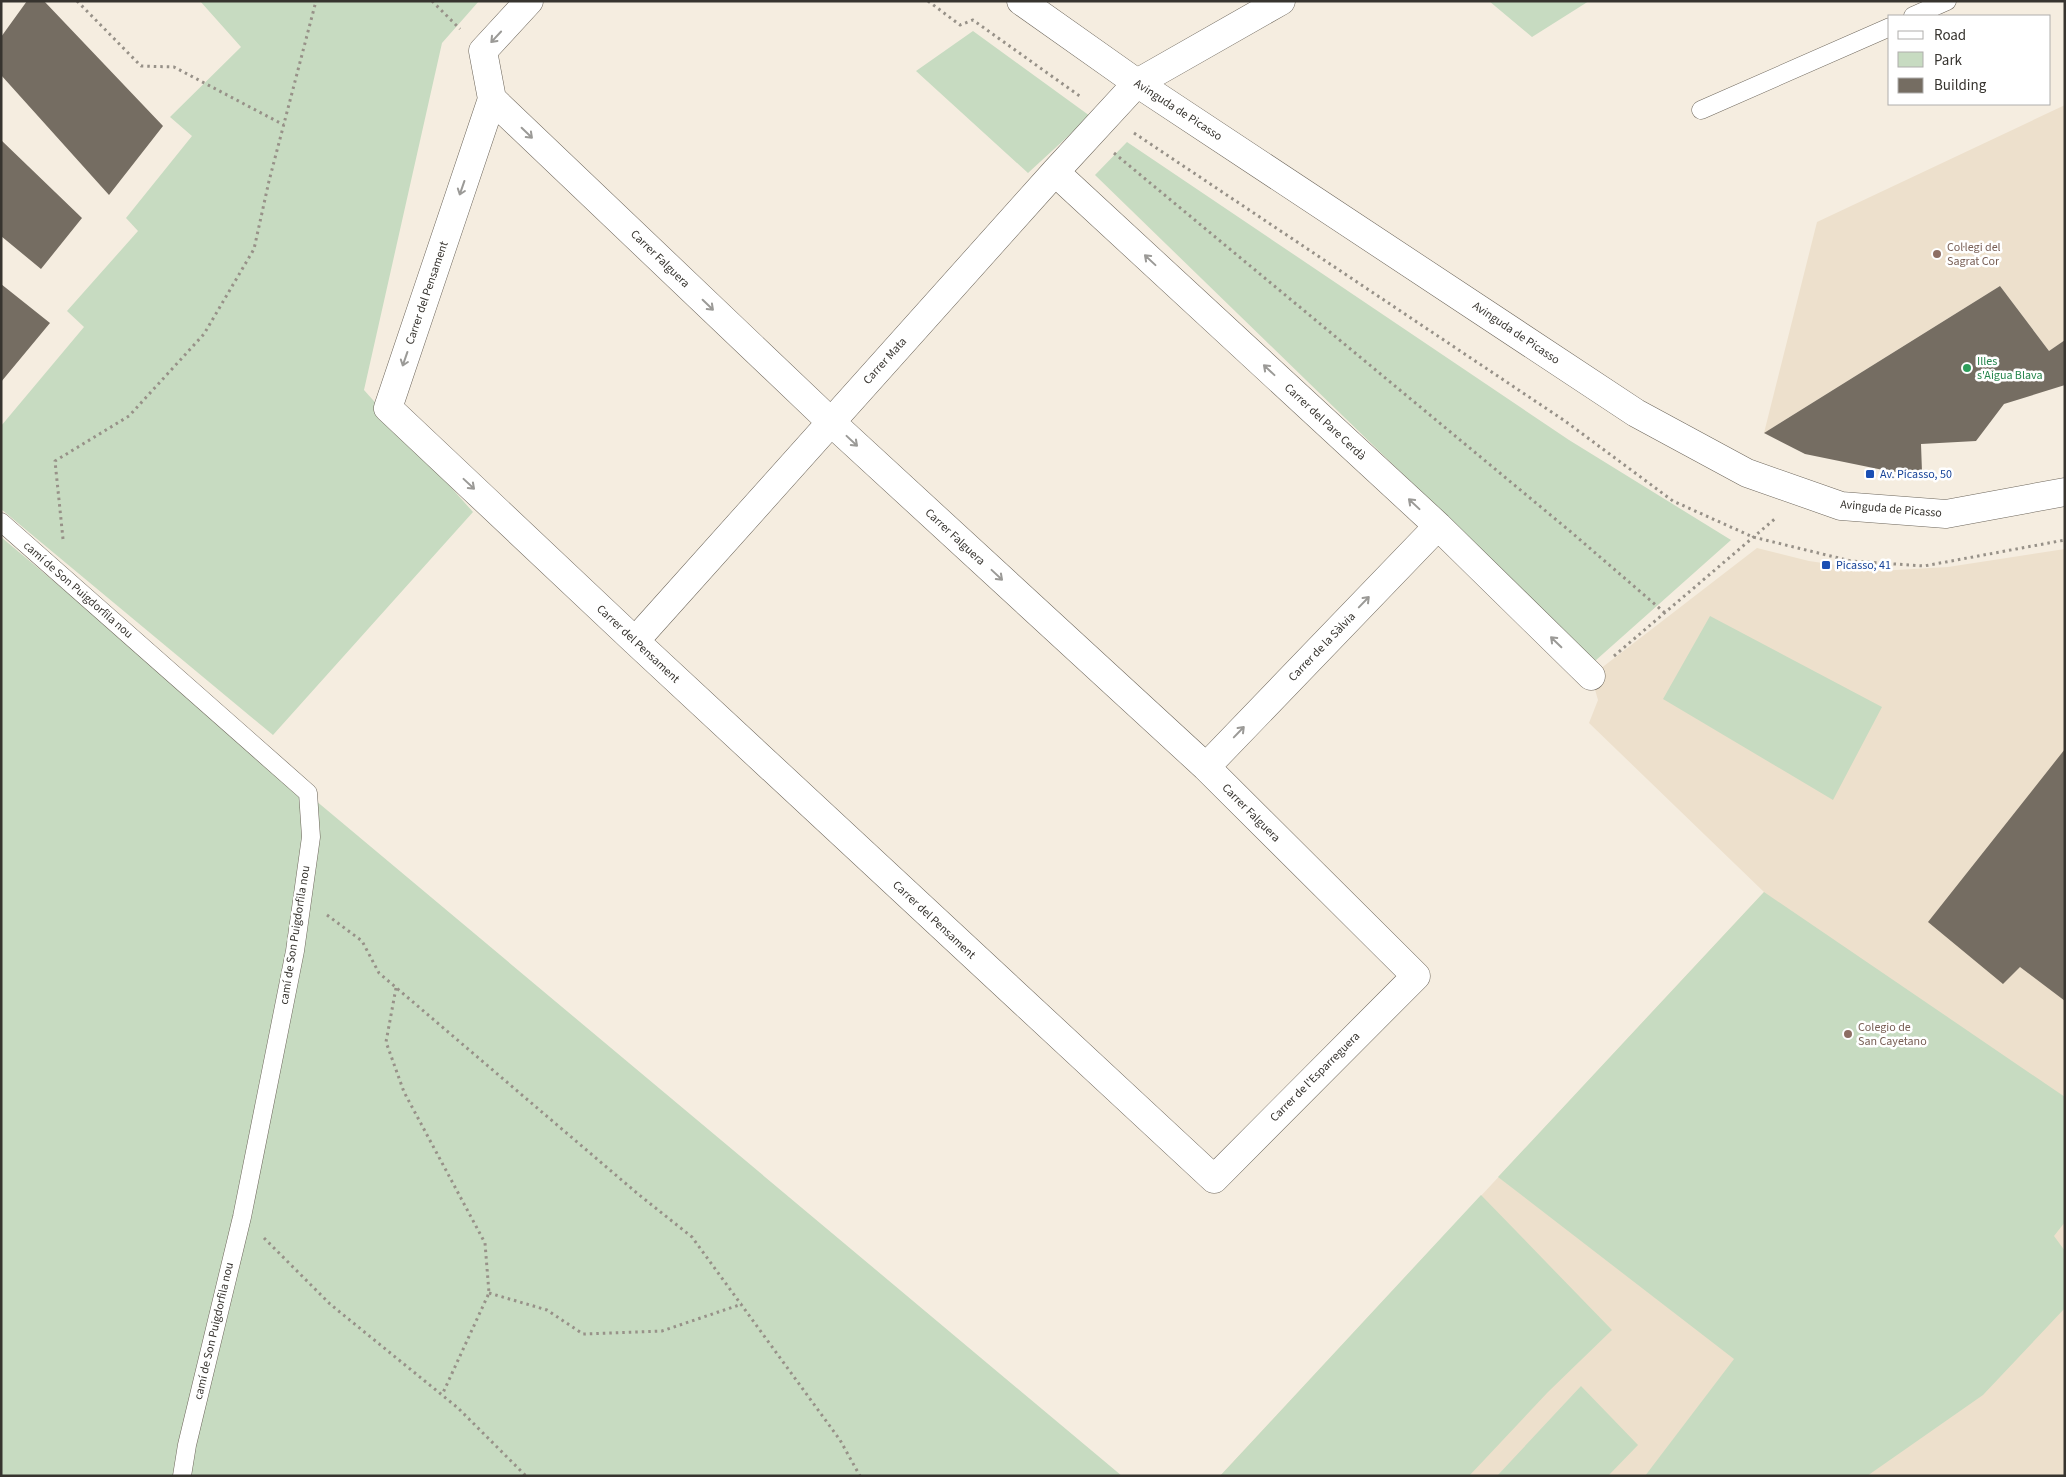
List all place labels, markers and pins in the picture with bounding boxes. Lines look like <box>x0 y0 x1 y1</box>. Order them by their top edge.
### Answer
place label: Col·legi del Sagrat Cor <box>1947 239 2001 270</box>
marker: Col·legi del Sagrat Cor <box>1931 248 1943 260</box>
place label: Illes s'Aigua Blava <box>1977 353 2042 384</box>
marker: Illes s'Aigua Blava <box>1961 362 1973 374</box>
place label: Av. Picasso, 50 <box>1880 466 1952 483</box>
marker: Av. Picasso, 50 <box>1864 468 1876 480</box>
place label: Picasso, 41 <box>1836 557 1891 574</box>
marker: Picasso, 41 <box>1820 559 1832 571</box>
place label: Colegio de San Cayetano <box>1858 1019 1927 1050</box>
marker: Colegio de San Cayetano <box>1842 1028 1854 1040</box>

